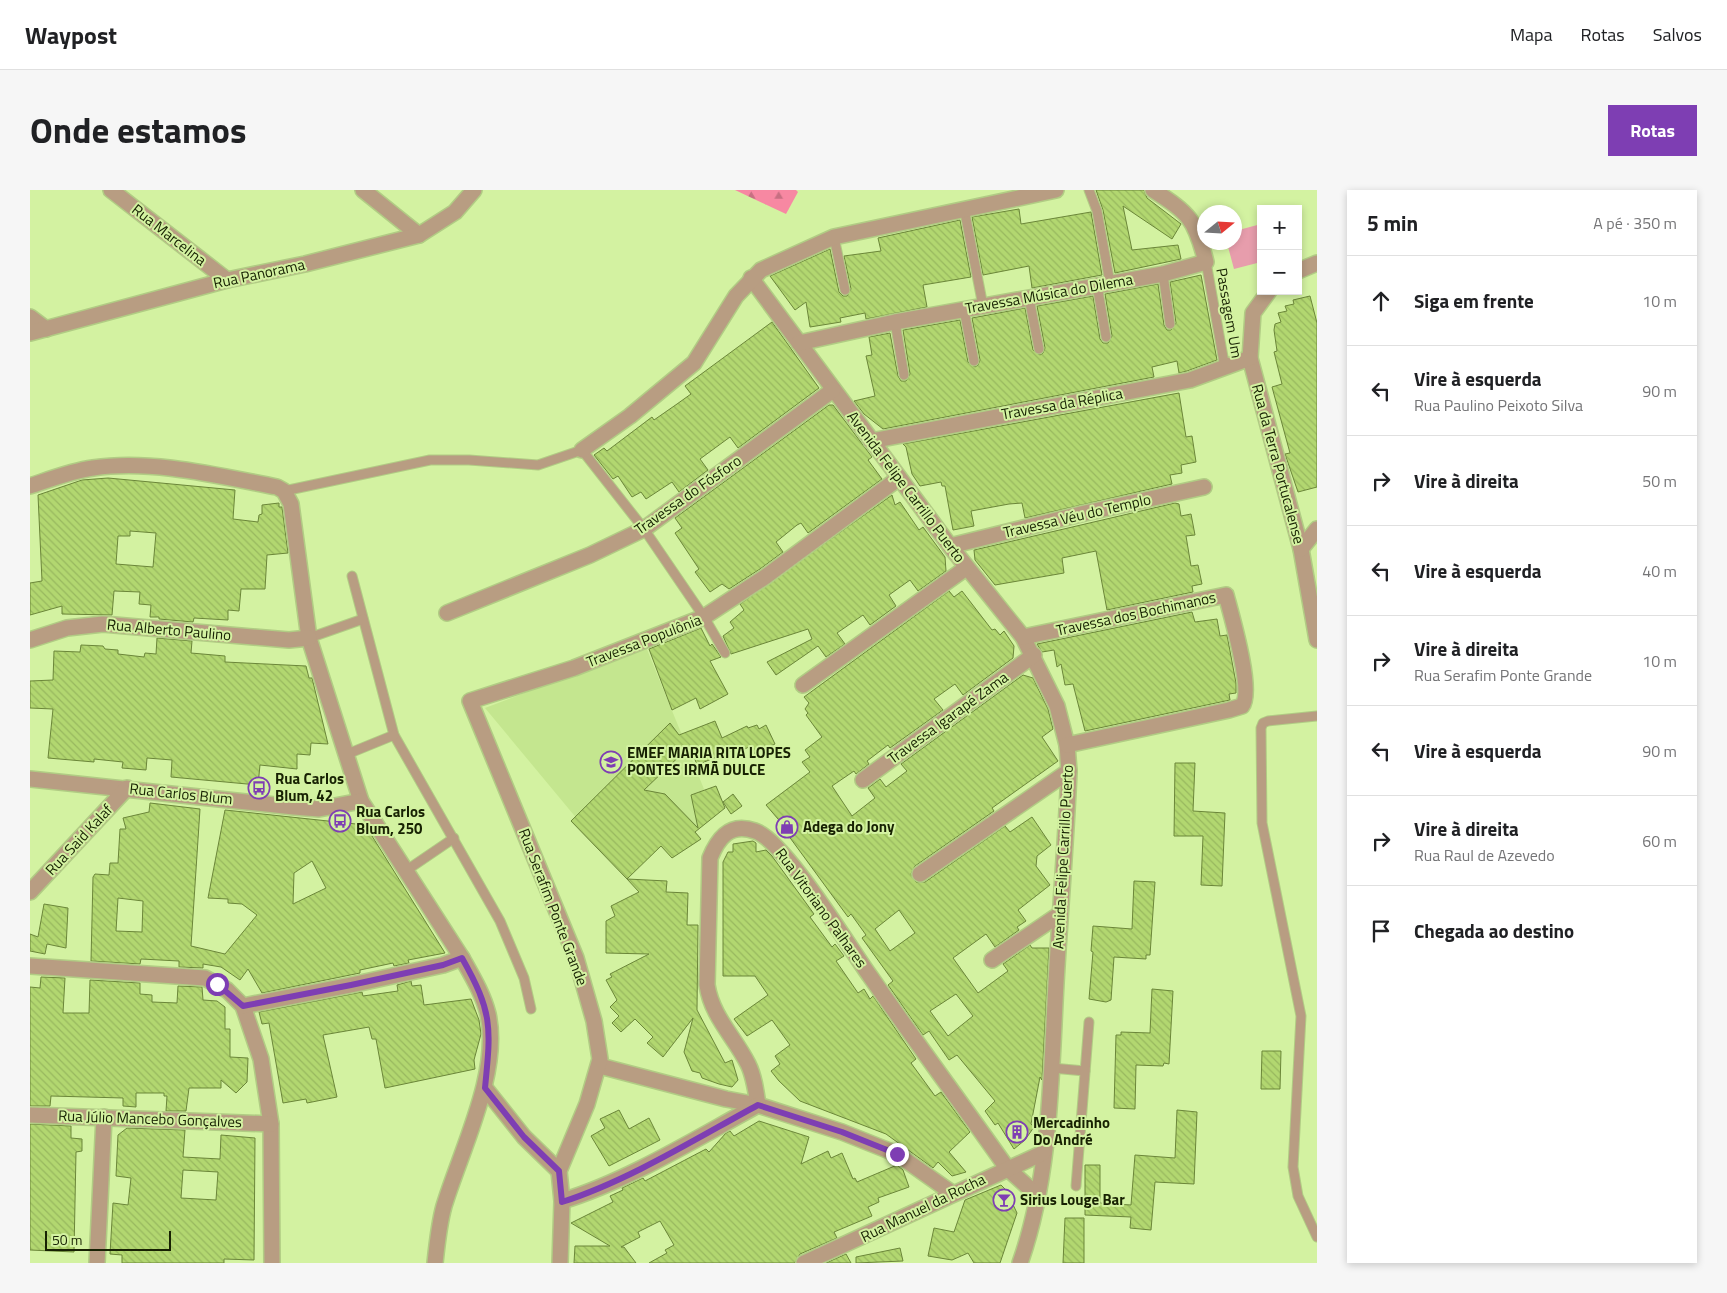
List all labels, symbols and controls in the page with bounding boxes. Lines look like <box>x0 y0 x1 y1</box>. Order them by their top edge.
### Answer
text: Waypost <box>25 17 117 53</box>
text: Mapa <box>1510 21 1553 48</box>
text: Rotas <box>1581 21 1625 48</box>
text: Salvos <box>1653 21 1702 48</box>
text: Onde estamos <box>30 103 246 157</box>
button: Rotas <box>1608 105 1697 156</box>
street label: Rua Marcelina <box>127 198 212 272</box>
north arrow <box>1197 205 1242 250</box>
map controls <box>1257 205 1302 295</box>
button: + <box>1257 205 1302 250</box>
text: 5 min <box>1367 207 1418 239</box>
text: A pé · 350 m <box>1593 211 1677 235</box>
button: − <box>1257 250 1302 295</box>
street label: Rua Panorama <box>211 252 307 294</box>
street label: Passagem Um <box>1210 266 1249 360</box>
street label: Travessa Música do Dilema <box>963 267 1135 320</box>
text: Siga em frente <box>1414 286 1534 315</box>
icon: ahead <box>1367 287 1395 315</box>
text: 10 m <box>1642 289 1677 313</box>
text: Vire à esquerda <box>1414 364 1542 393</box>
icon: left <box>1367 377 1395 405</box>
text: 90 m <box>1642 379 1677 403</box>
street label: Travessa da Réplica <box>999 381 1125 425</box>
street label: Rua da Terra Portucalense <box>1246 381 1311 546</box>
text: Rua Paulino Peixoto Silva <box>1414 393 1583 417</box>
street label: Avenida Felipe Carrillo Puerto <box>842 406 971 567</box>
street label: Travessa do Fósforo <box>629 449 746 540</box>
text: Vire à direita <box>1414 466 1519 495</box>
icon: right <box>1367 467 1395 495</box>
text: 50 m <box>1642 469 1677 493</box>
street label: Travessa Véu do Templo <box>1001 487 1153 544</box>
text: Vire à esquerda <box>1414 556 1542 585</box>
icon: left <box>1367 557 1395 585</box>
text: 40 m <box>1642 559 1677 583</box>
street label: Travessa dos Bochimanos <box>1054 585 1218 642</box>
street label: Travessa Populônia <box>583 608 705 673</box>
street label: Rua Alberto Paulino <box>106 613 232 646</box>
text: Vire à direita <box>1414 634 1519 663</box>
icon: right <box>1367 647 1395 675</box>
text: 10 m <box>1642 649 1677 673</box>
text: Rua Serafim Ponte Grande <box>1414 663 1592 687</box>
street label: Travessa Igarapé Zama <box>882 666 1013 769</box>
text: Vire à esquerda <box>1414 736 1542 765</box>
icon: left <box>1367 737 1395 765</box>
text: 90 m <box>1642 739 1677 763</box>
place label: EMEF MARIA RITA LOPES PONTES IRMÃ DULCE <box>627 741 791 781</box>
school or university icon: EMEF MARIA RITA LOPES PONTES IRMÃ DULCE <box>599 750 623 774</box>
street label: Avenida Felipe Carrillo Puerto <box>1046 764 1079 950</box>
place label: Rua Carlos Blum, 42 <box>275 767 344 807</box>
bus stop icon: Rua Carlos Blum, 42 <box>247 776 271 800</box>
street label: Rua Carlos Blum <box>128 777 234 810</box>
street label: Rua Said Kalaf <box>39 799 118 880</box>
place label: Rua Carlos Blum, 250 <box>356 800 425 840</box>
bus stop icon: Rua Carlos Blum, 250 <box>328 809 352 833</box>
text: Vire à direita <box>1414 814 1519 843</box>
shop icon: Adega do Jony <box>775 815 799 839</box>
place label: Adega do Jony <box>803 815 895 838</box>
street label: Rua Serafim Ponte Grande <box>513 825 594 989</box>
icon: right <box>1367 827 1395 855</box>
text: 60 m <box>1642 829 1677 853</box>
street label: Rua Vitoriano Palhares <box>770 843 873 972</box>
text: Rua Raul de Azevedo <box>1414 843 1555 867</box>
text: Chegada ao destino <box>1414 916 1574 945</box>
icon: arrive <box>1367 917 1395 945</box>
route start <box>206 973 229 996</box>
street label: Rua Júlio Mancebo Gonçalves <box>58 1104 242 1133</box>
place label: Mercadinho Do André <box>1033 1111 1110 1151</box>
building icon: Mercadinho Do André <box>1005 1120 1029 1144</box>
route end <box>886 1143 909 1166</box>
street label: Rua Manuel da Rocha <box>856 1167 990 1248</box>
bar icon: Sirius Louge Bar <box>992 1188 1016 1212</box>
place label: Sirius Louge Bar <box>1020 1188 1125 1211</box>
scale bar <box>45 1228 171 1251</box>
text: 50 m <box>52 1229 82 1250</box>

